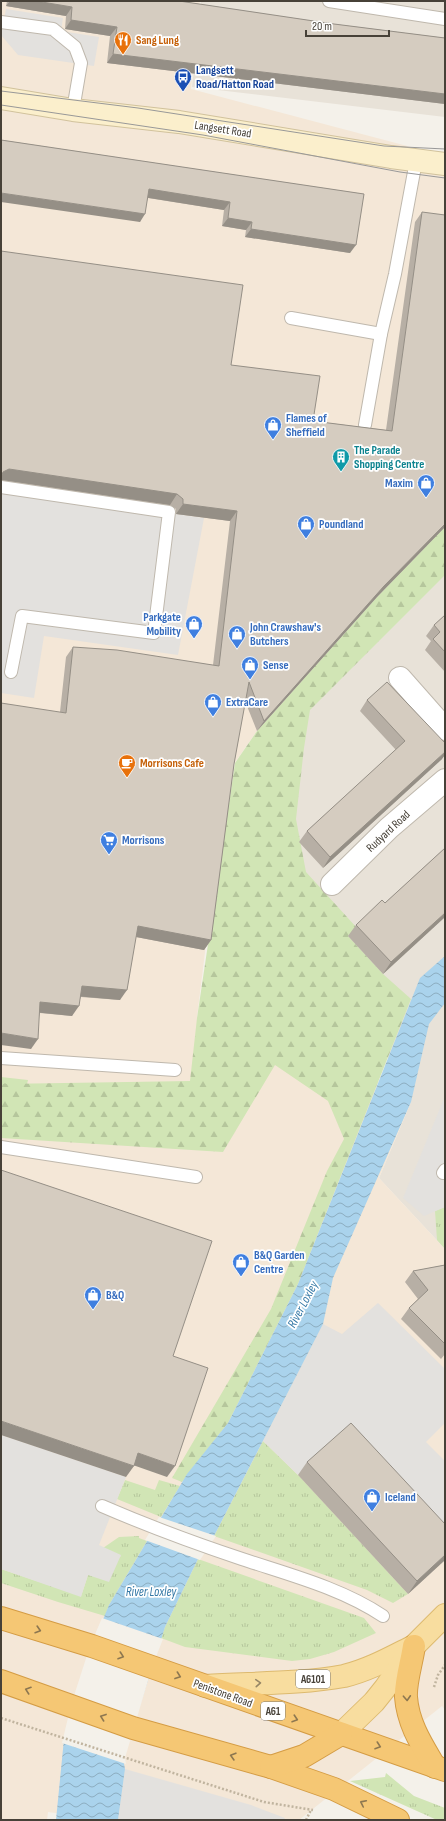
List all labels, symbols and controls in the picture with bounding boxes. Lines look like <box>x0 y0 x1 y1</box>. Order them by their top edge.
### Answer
scale bar <box>306 12 389 38</box>
text: 20 m <box>312 19 332 34</box>
restaurant icon: Sang Lung <box>113 30 133 55</box>
place label: Sang Lung <box>136 33 179 48</box>
place label: Langsett Road/Hatton Road <box>196 63 274 92</box>
bus stop icon: Langsett Road/Hatton Road <box>173 67 193 92</box>
street label: Langsett Road <box>193 118 252 141</box>
place label: Flames of Sheffield <box>286 411 327 440</box>
shop icon: Flames of Sheffield <box>263 415 283 440</box>
place label: The Parade Shopping Centre <box>354 443 424 472</box>
building icon: The Parade Shopping Centre <box>331 447 351 472</box>
shop icon: Maxim <box>416 473 436 498</box>
place label: Maxim <box>385 476 413 491</box>
shop icon: Poundland <box>296 514 316 539</box>
place label: Poundland <box>319 517 363 532</box>
place label: Parkgate Mobility <box>143 610 181 639</box>
shop icon: Parkgate Mobility <box>184 614 204 639</box>
place label: John Crawshaw's Butchers <box>249 620 321 649</box>
shop icon: John Crawshaw's Butchers <box>227 624 247 649</box>
shop icon: Sense <box>240 655 260 680</box>
place label: Sense <box>263 658 289 673</box>
shop icon: ExtraCare <box>203 692 223 717</box>
place label: ExtraCare <box>226 695 268 710</box>
cafe icon: Morrisons Cafe <box>117 753 137 778</box>
place label: Morrisons Cafe <box>140 756 204 771</box>
street label: Rudyard Road <box>363 807 413 856</box>
supermarket icon: Morrisons <box>99 830 119 855</box>
place label: Morrisons <box>122 833 165 848</box>
place label: B&Q Garden Centre <box>254 1248 305 1277</box>
shop icon: B&Q Garden Centre <box>231 1252 251 1277</box>
water label: River Loxley <box>284 1277 322 1331</box>
shop icon: B&Q <box>83 1285 103 1310</box>
place label: B&Q <box>106 1288 124 1303</box>
shop icon: Iceland <box>362 1487 382 1512</box>
place label: Iceland <box>385 1490 416 1505</box>
water label: River Loxley <box>126 1584 177 1600</box>
one-way arrow <box>35 1625 42 1633</box>
one-way arrow <box>118 1652 125 1660</box>
road number: A6101 <box>296 1670 330 1688</box>
one-way arrow <box>174 1672 181 1680</box>
street label: Penistone Road <box>191 1676 255 1711</box>
one-way arrow <box>255 1678 261 1687</box>
one-way arrow <box>24 1687 31 1695</box>
one-way arrow <box>402 1695 411 1701</box>
road number: A61 <box>261 1702 285 1720</box>
one-way arrow <box>99 1713 106 1722</box>
one-way arrow <box>291 1714 298 1723</box>
one-way arrow <box>374 1741 381 1750</box>
one-way arrow <box>230 1752 237 1761</box>
one-way arrow <box>360 1800 367 1808</box>

